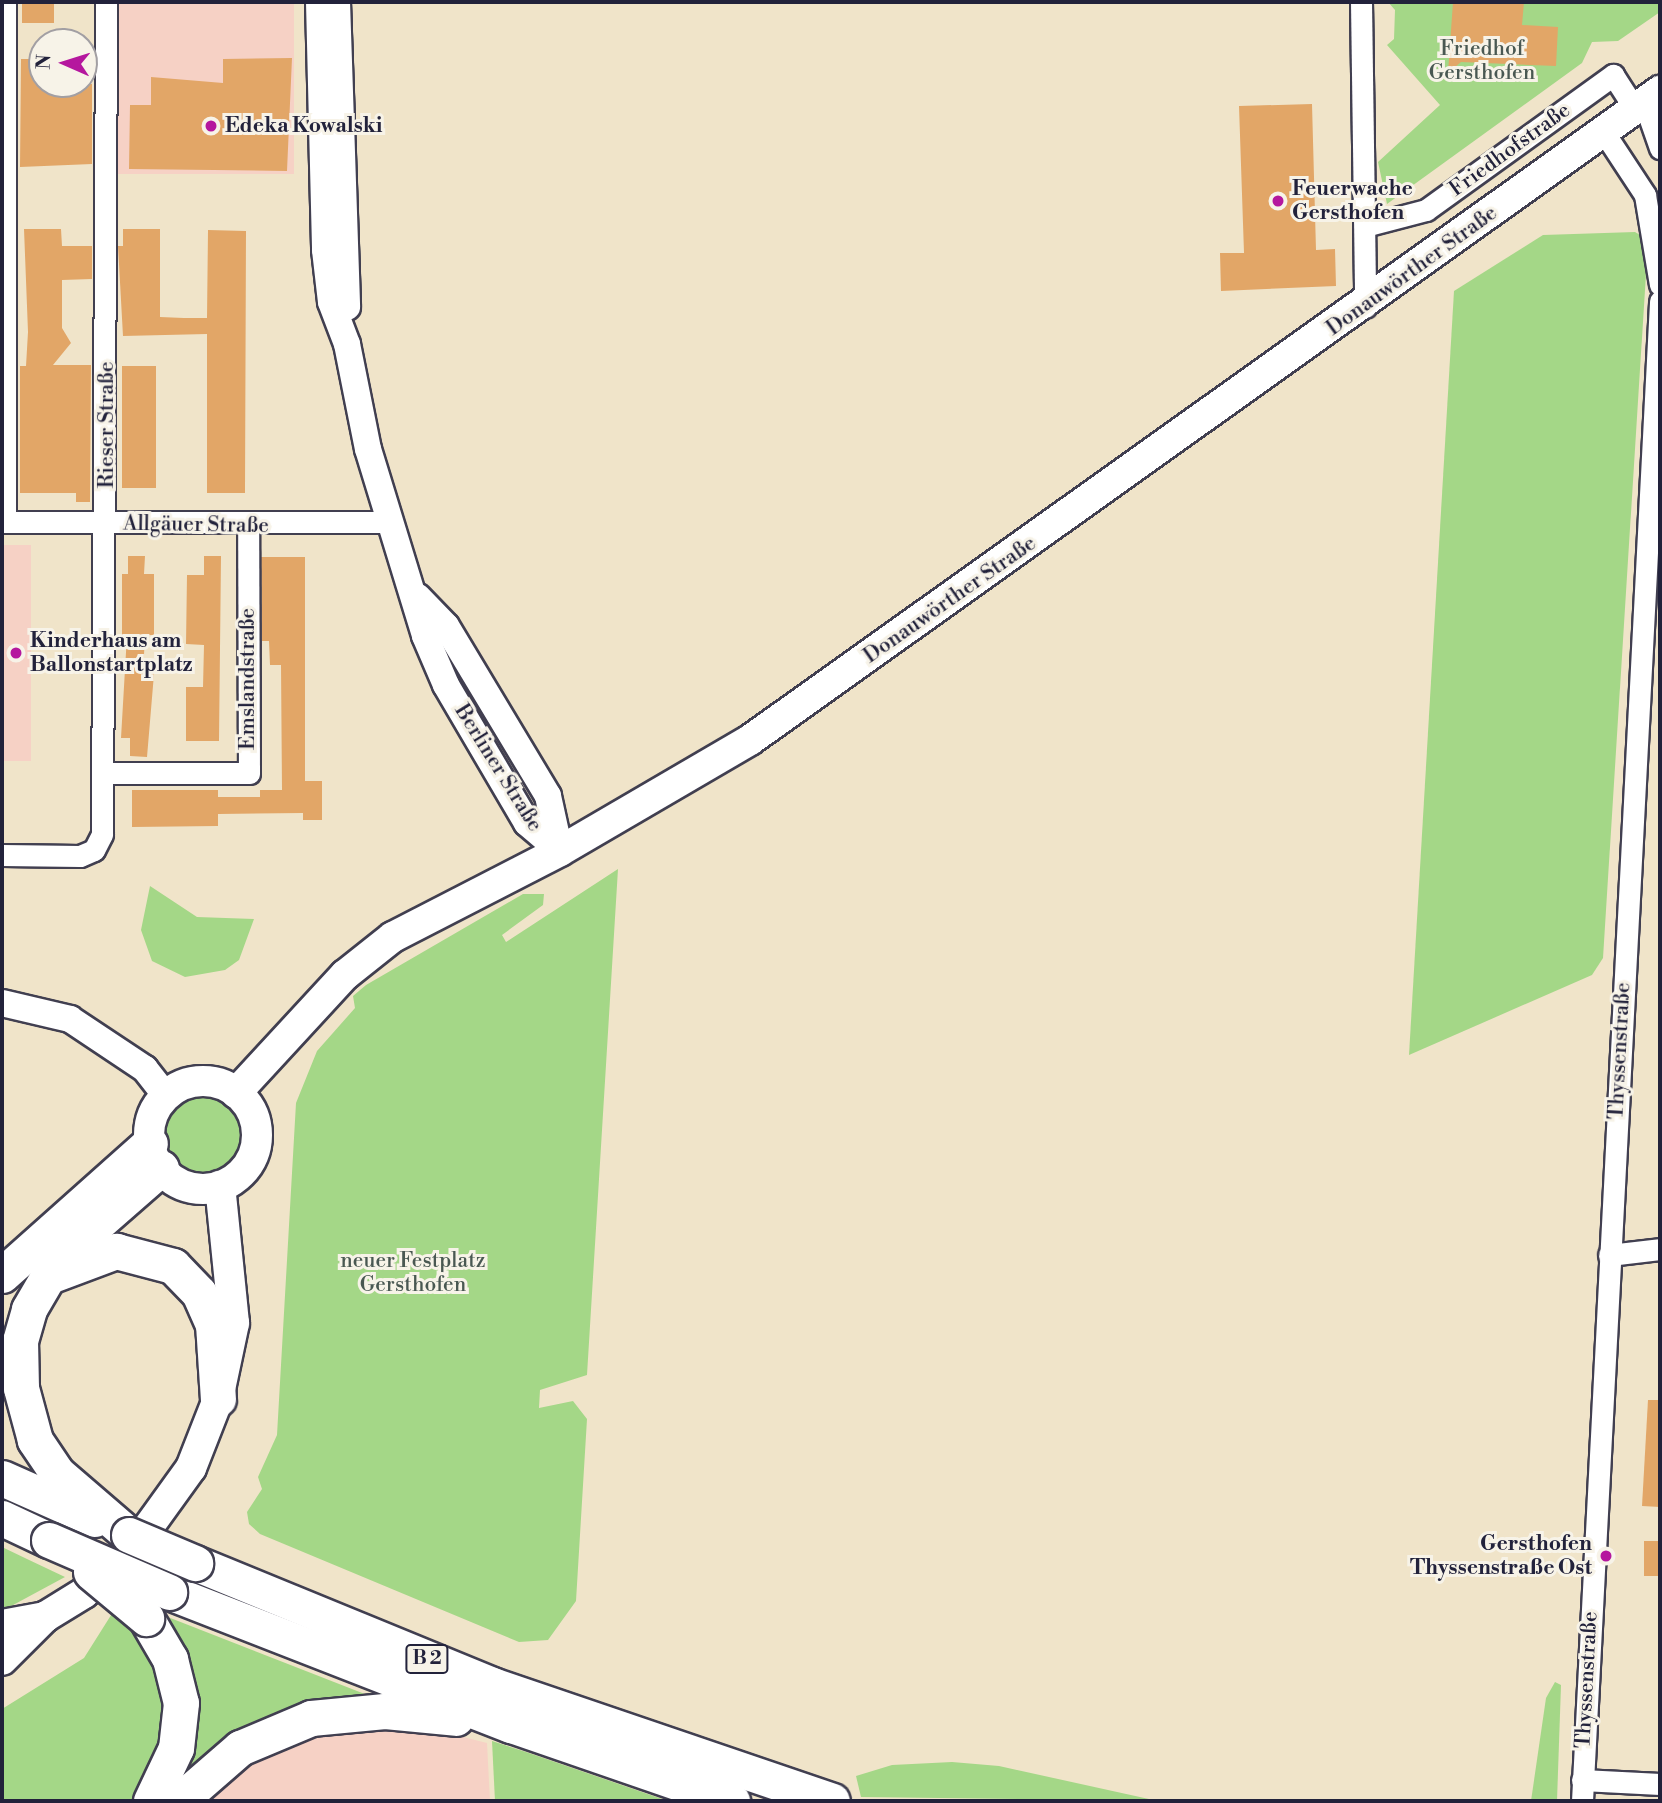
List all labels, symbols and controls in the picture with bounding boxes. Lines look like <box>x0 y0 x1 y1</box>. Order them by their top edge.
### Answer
north arrow <box>28 28 98 98</box>
park label: Friedhof Gersthofen <box>1429 36 1535 86</box>
text: N <box>32 54 56 70</box>
street label: Friedhofstraße <box>1445 98 1575 202</box>
place label: Edeka Kowalski <box>225 113 382 139</box>
marker: Edeka Kowalski <box>203 118 219 134</box>
place label: Feuerwache Gersthofen <box>1292 176 1413 226</box>
marker: Feuerwache Gersthofen <box>1270 193 1286 209</box>
street label: Donauwörther Straße <box>1322 201 1502 341</box>
street label: Rieser Straße <box>94 362 120 488</box>
street label: Allgäuer Straße <box>123 511 269 539</box>
street label: Donauwörther Straße <box>859 531 1041 669</box>
street label: Emslandstraße <box>235 608 261 750</box>
place label: Kinderhaus am Ballonstartplatz <box>30 628 192 678</box>
marker: Kinderhaus am Ballonstartplatz <box>8 645 24 661</box>
street label: Berliner Straße <box>449 700 547 836</box>
street label: Thyssenstraße <box>1604 982 1636 1120</box>
park label: neuer Festplatz Gersthofen <box>340 1248 486 1298</box>
place label: Gersthofen Thyssenstraße Ost <box>1410 1531 1592 1581</box>
marker: Gersthofen Thyssenstraße Ost <box>1598 1548 1614 1564</box>
street label: Thyssenstraße <box>1571 1611 1603 1749</box>
road number: B 2 <box>404 1644 450 1674</box>

